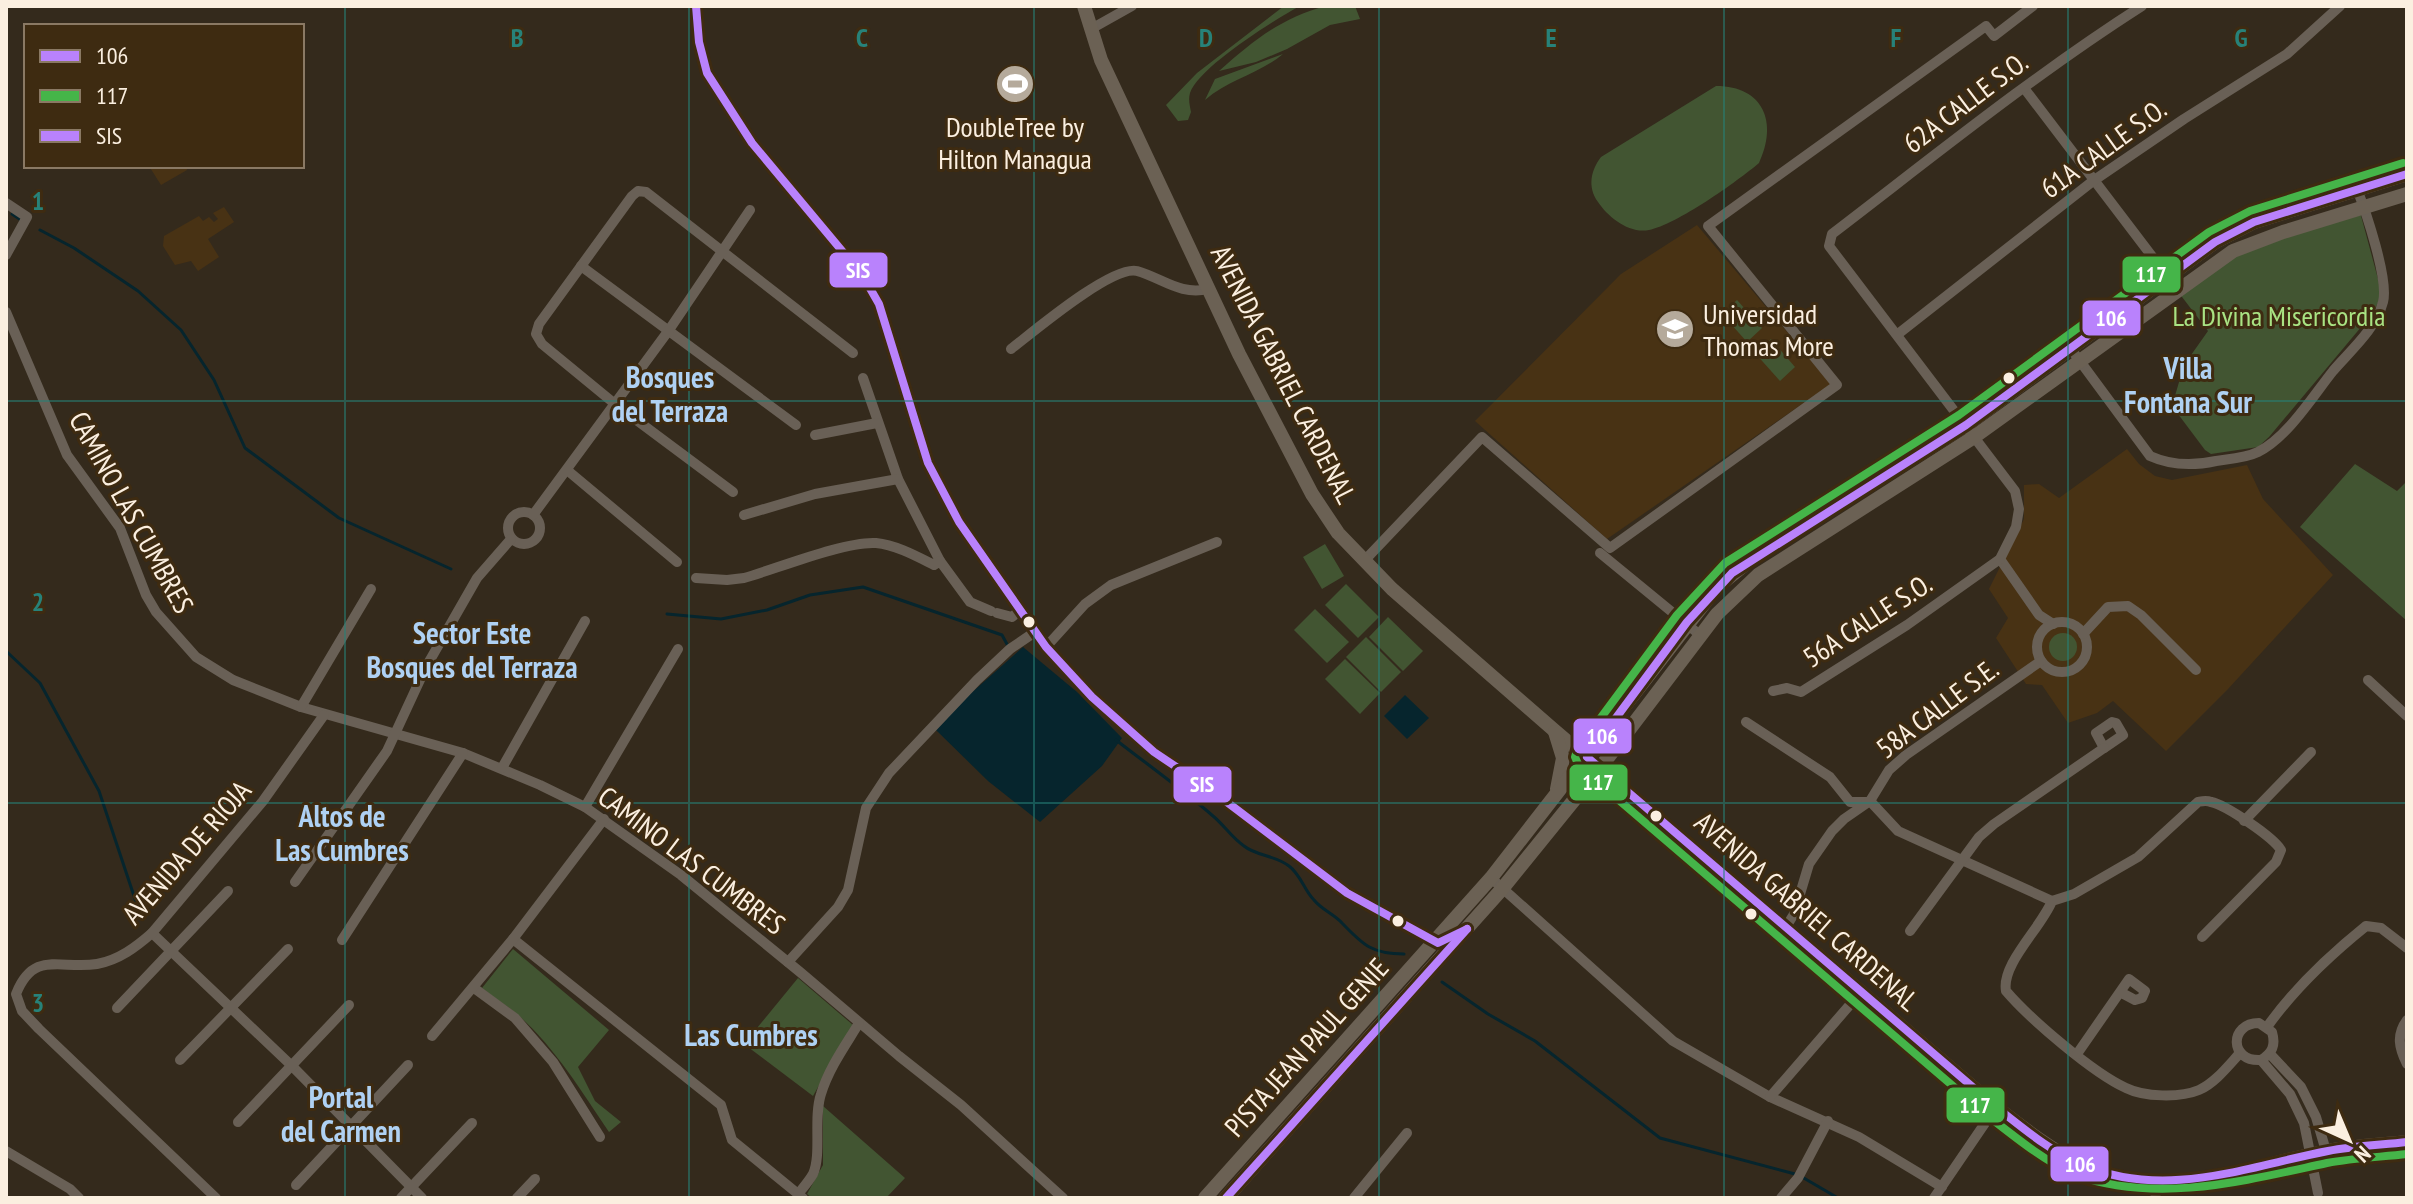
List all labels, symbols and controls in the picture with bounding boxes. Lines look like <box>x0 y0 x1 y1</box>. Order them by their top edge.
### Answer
text: B <box>511 21 524 54</box>
text: C <box>856 21 868 54</box>
text: D <box>1199 21 1213 54</box>
text: E <box>1545 21 1557 54</box>
text: F <box>1891 21 1902 54</box>
text: G <box>2234 21 2248 54</box>
legend <box>24 24 304 168</box>
text: 106 <box>96 40 128 71</box>
street label: 62A CALLE S.O. <box>1895 43 2035 161</box>
sports icon: DoubleTree by Hilton Managua <box>994 63 1036 105</box>
text: 117 <box>96 80 128 111</box>
street label: 61A CALLE S.O. <box>2033 90 2173 206</box>
place label: DoubleTree by Hilton Managua <box>938 108 1092 177</box>
text: SIS <box>96 120 122 151</box>
text: 1 <box>32 184 44 217</box>
street label: AVENIDA GABRIEL CARDENAL <box>1203 239 1365 510</box>
line badge: SIS <box>828 251 889 289</box>
line badge: 117 <box>2121 255 2182 294</box>
text: SIS <box>846 256 871 284</box>
text: 117 <box>2135 260 2167 288</box>
place label: Universidad Thomas More <box>1703 295 1834 364</box>
park label: La Divina Misericordia <box>2173 297 2385 334</box>
line badge: 106 <box>2081 299 2142 337</box>
text: 106 <box>2095 304 2127 332</box>
school or university icon: Universidad Thomas More <box>1654 308 1696 350</box>
district label: Villa Fontana Sur <box>2124 348 2252 421</box>
district label: Bosques del Terraza <box>612 357 728 430</box>
unlabelled marker <box>2001 370 2017 386</box>
street label: CAMINO LAS CUMBRES <box>61 405 203 619</box>
street label: 56A CALLE S.O. <box>1795 565 1939 675</box>
text: 2 <box>32 585 44 618</box>
district label: Sector Este Bosques del Terraza <box>366 613 578 686</box>
unlabelled marker <box>1021 614 1037 630</box>
street label: 58A CALLE S.E. <box>1868 650 2006 766</box>
line badge: 106 <box>1572 717 1633 755</box>
text: 106 <box>1586 722 1618 750</box>
line badge: 117 <box>1568 763 1629 802</box>
line badge: SIS <box>1172 765 1233 804</box>
text: 117 <box>1582 768 1614 796</box>
text: SIS <box>1190 770 1215 798</box>
street label: AVENIDA DE RIOJA <box>113 772 259 932</box>
street label: CAMINO LAS CUMBRES <box>591 778 793 942</box>
district label: Altos de Las Cumbres <box>275 796 409 869</box>
street label: AVENIDA GABRIEL CARDENAL <box>1687 803 1927 1019</box>
unlabelled marker <box>1648 808 1664 824</box>
unlabelled marker <box>1743 906 1759 922</box>
unlabelled marker <box>1390 913 1406 929</box>
street label: PISTA JEAN PAUL GENIE <box>1216 950 1396 1144</box>
text: 3 <box>32 986 44 1019</box>
district label: Las Cumbres <box>684 1015 818 1054</box>
district label: Portal del Carmen <box>281 1077 401 1150</box>
line badge: 117 <box>1945 1086 2006 1124</box>
text: 117 <box>1959 1091 1991 1119</box>
north arrow <box>2309 1100 2389 1180</box>
text: N <box>2349 1140 2377 1169</box>
line badge: 106 <box>2049 1145 2110 1183</box>
text: 106 <box>2064 1150 2096 1178</box>

